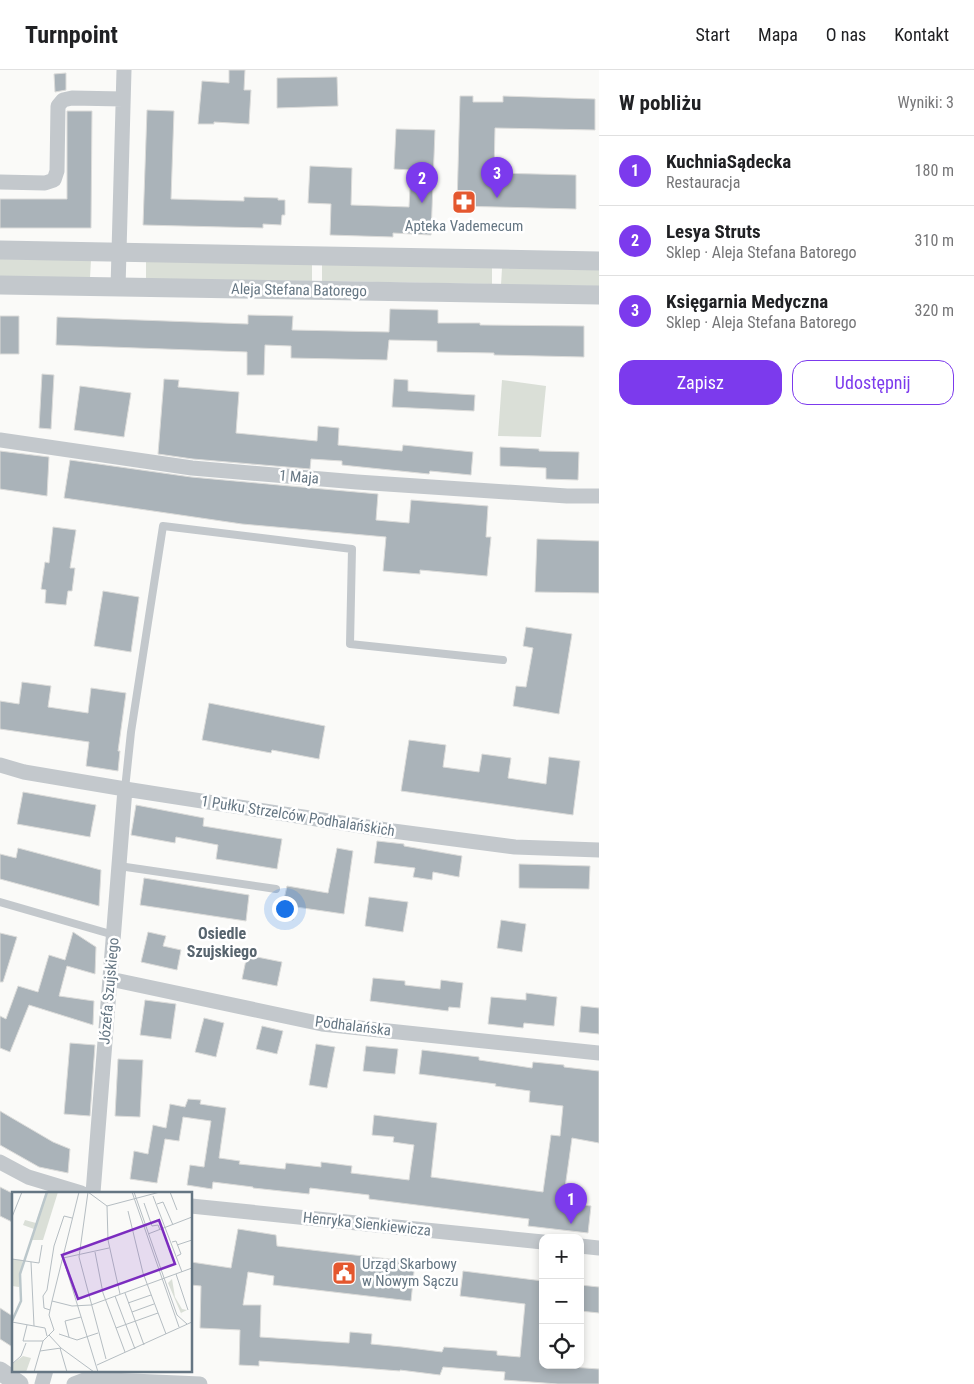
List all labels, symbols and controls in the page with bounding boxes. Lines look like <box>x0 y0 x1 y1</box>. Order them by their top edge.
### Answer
text: Turnpoint <box>25 21 118 49</box>
text: Start <box>696 24 730 45</box>
text: Mapa <box>758 24 798 45</box>
text: O nas <box>826 24 866 45</box>
text: Kontakt <box>894 24 949 45</box>
text: W pobliżu <box>619 91 701 115</box>
text: Wyniki: 3 <box>898 93 954 112</box>
text: KuchniaSądecka <box>666 150 791 173</box>
pin: 3 <box>481 157 513 198</box>
text: 1 <box>631 161 639 180</box>
text: 180 m <box>915 161 954 180</box>
pin: 2 <box>406 162 438 203</box>
text: Restauracja <box>666 173 740 192</box>
pharmacy icon: Apteka Vademecum <box>451 189 477 215</box>
place label: Apteka Vademecum <box>405 217 523 235</box>
text: Lesya Struts <box>666 220 761 243</box>
text: 2 <box>631 231 639 250</box>
text: 310 m <box>915 231 954 250</box>
text: Sklep · Aleja Stefana Batorego <box>666 243 857 262</box>
street label: Aleja Stefana Batorego <box>231 280 367 300</box>
text: Księgarnia Medyczna <box>666 290 828 313</box>
text: 3 <box>631 301 639 320</box>
text: 320 m <box>915 301 954 320</box>
text: Sklep · Aleja Stefana Batorego <box>666 313 857 332</box>
button: Zapisz <box>619 360 782 405</box>
button: Udostępnij <box>792 360 954 405</box>
street label: 1 Maja <box>278 466 320 488</box>
street label: 1 Pułku Strzelców Podhalańskich <box>200 792 396 840</box>
your location <box>272 896 298 922</box>
district label: Osiedle Szujskiego <box>187 924 257 961</box>
street label: Józefa Szujskiego <box>95 937 123 1045</box>
street label: Podhalańska <box>314 1012 392 1040</box>
pin: 1 <box>555 1183 587 1224</box>
inset map <box>12 1192 192 1372</box>
street label: Henryka Sienkiewicza <box>302 1208 432 1240</box>
map controls <box>539 1234 584 1369</box>
button: + <box>539 1234 584 1279</box>
place label: Urząd Skarbowy w Nowym Sączu <box>362 1255 458 1290</box>
public building icon: Urząd Skarbowy w Nowym Sączu <box>331 1260 357 1286</box>
button: − <box>539 1279 584 1324</box>
button: locate <box>539 1324 584 1369</box>

